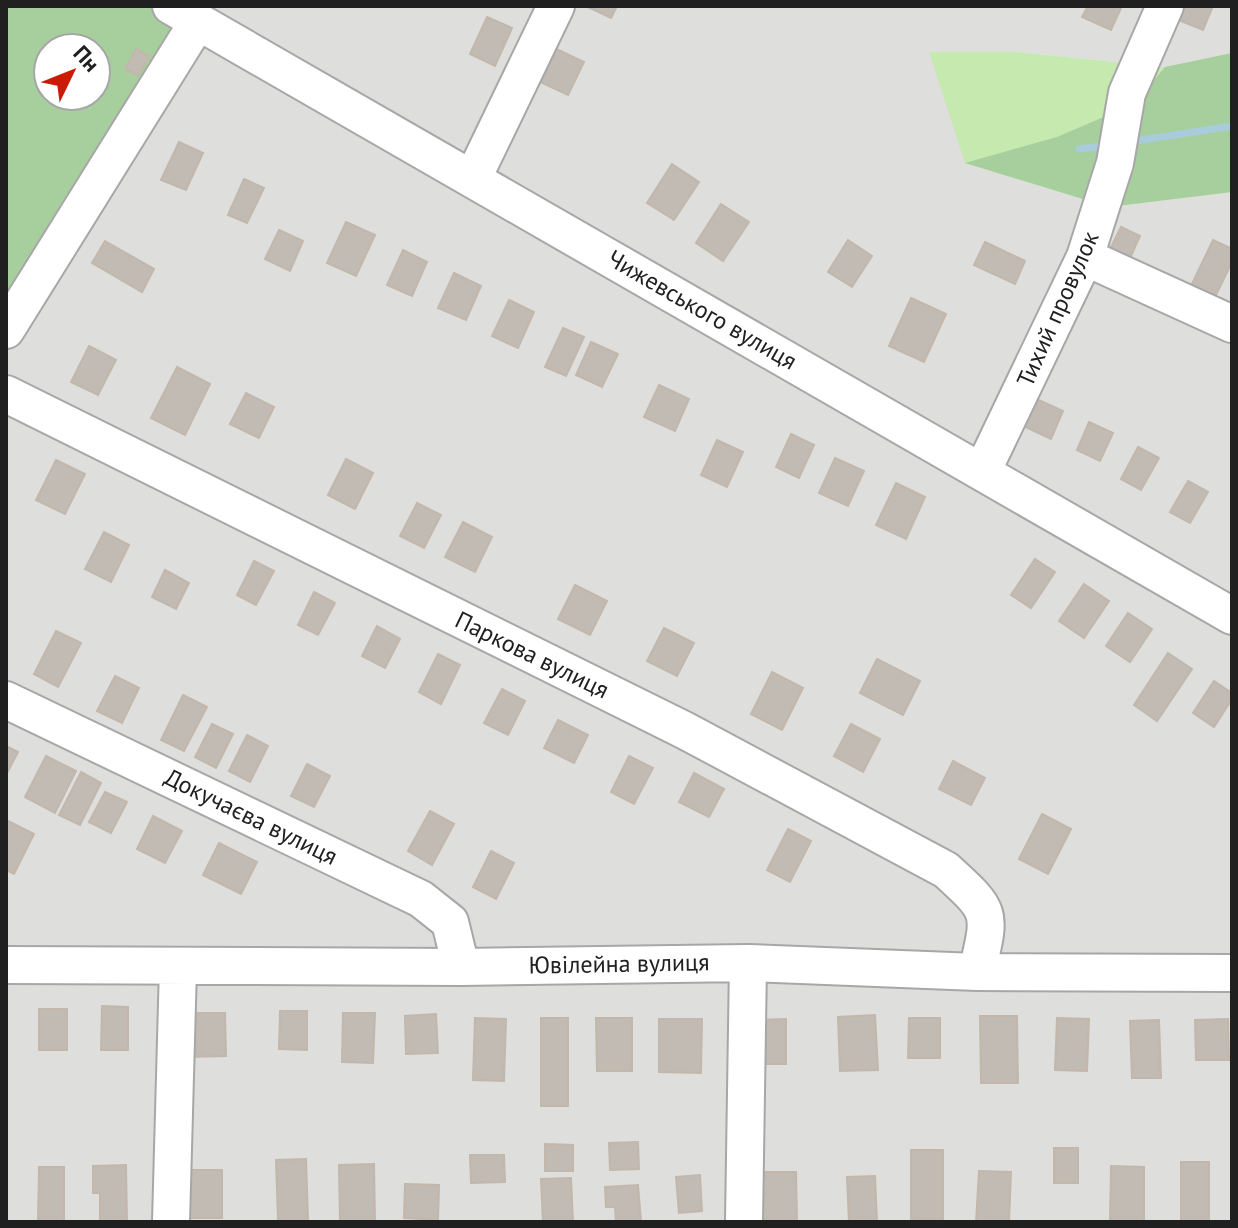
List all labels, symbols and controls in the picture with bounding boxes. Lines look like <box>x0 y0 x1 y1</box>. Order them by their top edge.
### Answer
north arrow <box>32 32 112 112</box>
text: Пн <box>68 39 106 77</box>
street label: Тихий провулок <box>1009 226 1106 391</box>
street label: Чижевського вулиця <box>602 243 803 376</box>
street label: Паркова вулиця <box>450 604 614 705</box>
street label: Докучаєва вулиця <box>160 761 343 872</box>
street label: Ювілейна вулиця <box>528 946 710 981</box>

